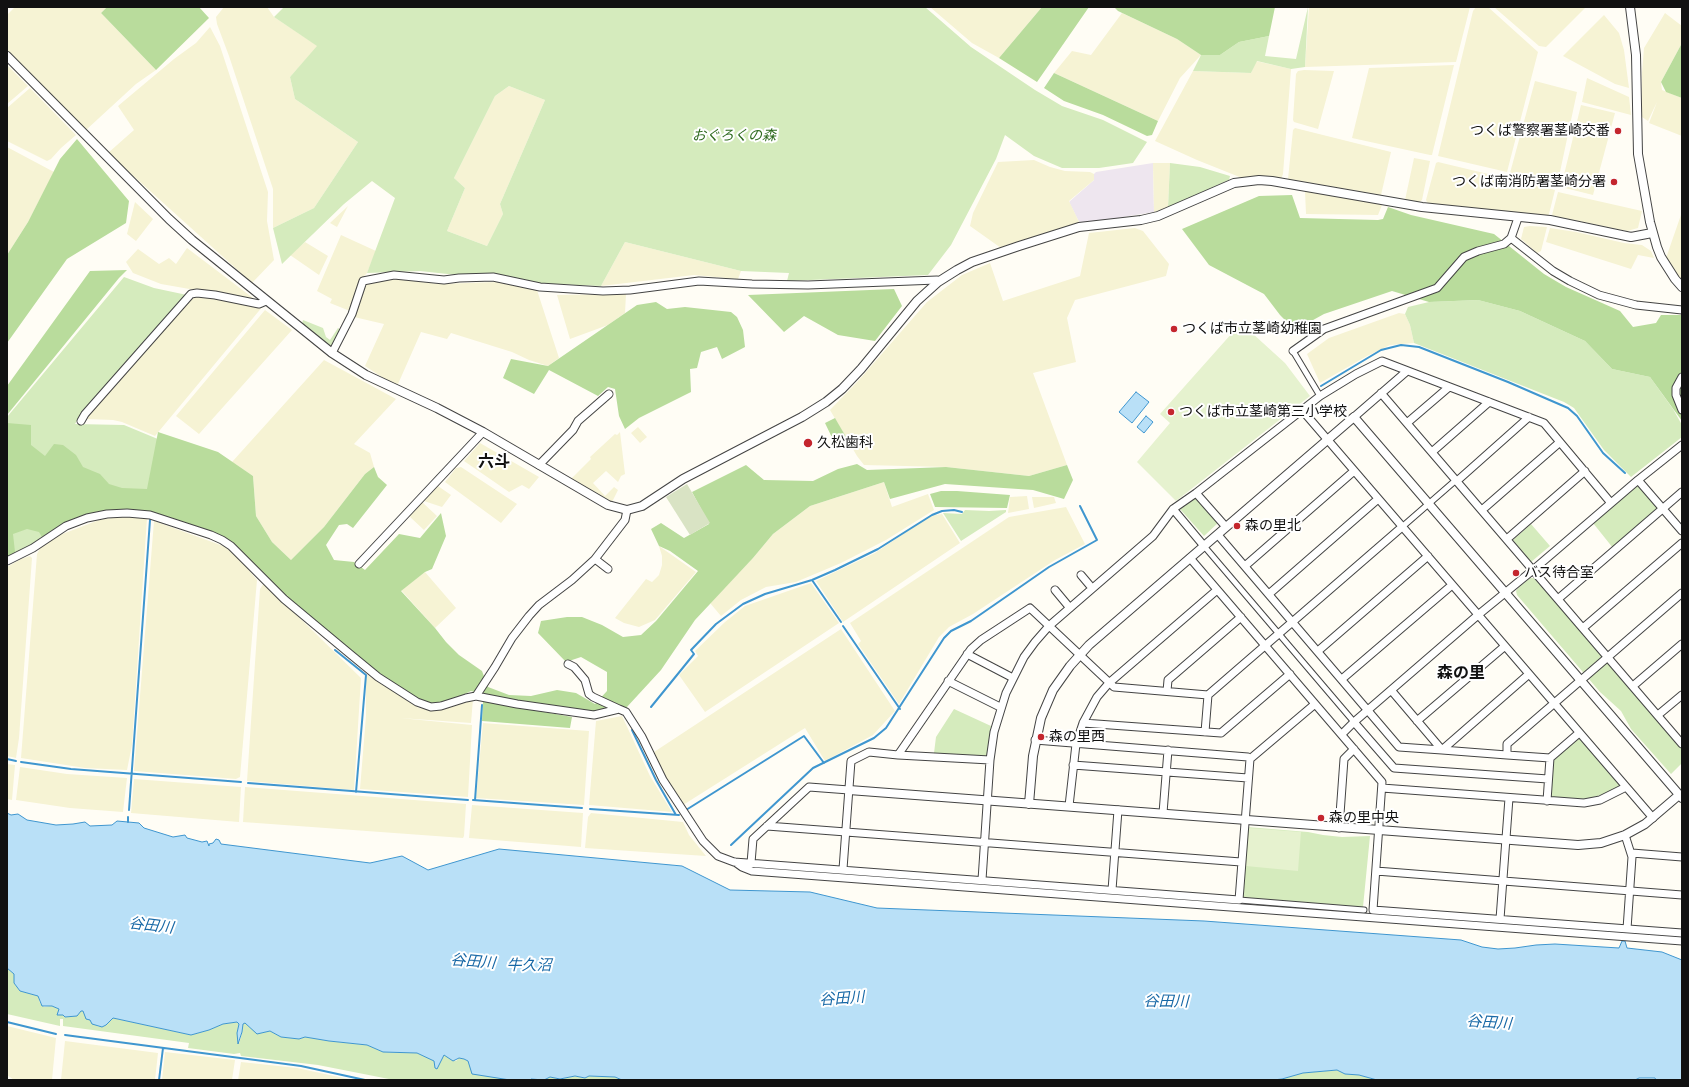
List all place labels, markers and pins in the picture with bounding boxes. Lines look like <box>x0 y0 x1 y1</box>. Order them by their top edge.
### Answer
place label: つくば警察署茎崎交番 <box>1470 123 1610 139</box>
marker: つくば警察署茎崎交番 <box>1613 126 1623 136</box>
place label: つくば南消防署茎崎分署 <box>1452 174 1606 190</box>
marker: つくば南消防署茎崎分署 <box>1609 177 1619 187</box>
place label: つくば市立茎崎幼稚園 <box>1182 321 1322 337</box>
marker: つくば市立茎崎幼稚園 <box>1169 324 1179 334</box>
place label: つくば市立茎崎第三小学校 <box>1179 404 1347 420</box>
marker: つくば市立茎崎第三小学校 <box>1166 407 1176 417</box>
place label: 久松歯科 <box>817 435 873 451</box>
marker: 久松歯科 <box>802 437 814 449</box>
place label: 森の里北 <box>1245 518 1301 534</box>
marker: 森の里北 <box>1232 521 1242 531</box>
place label: バス待合室 <box>1524 565 1594 581</box>
marker: バス待合室 <box>1511 568 1521 578</box>
place label: 森の里西 <box>1049 729 1105 745</box>
marker: 森の里西 <box>1036 732 1046 742</box>
place label: 森の里中央 <box>1329 810 1399 826</box>
marker: 森の里中央 <box>1316 813 1326 823</box>

